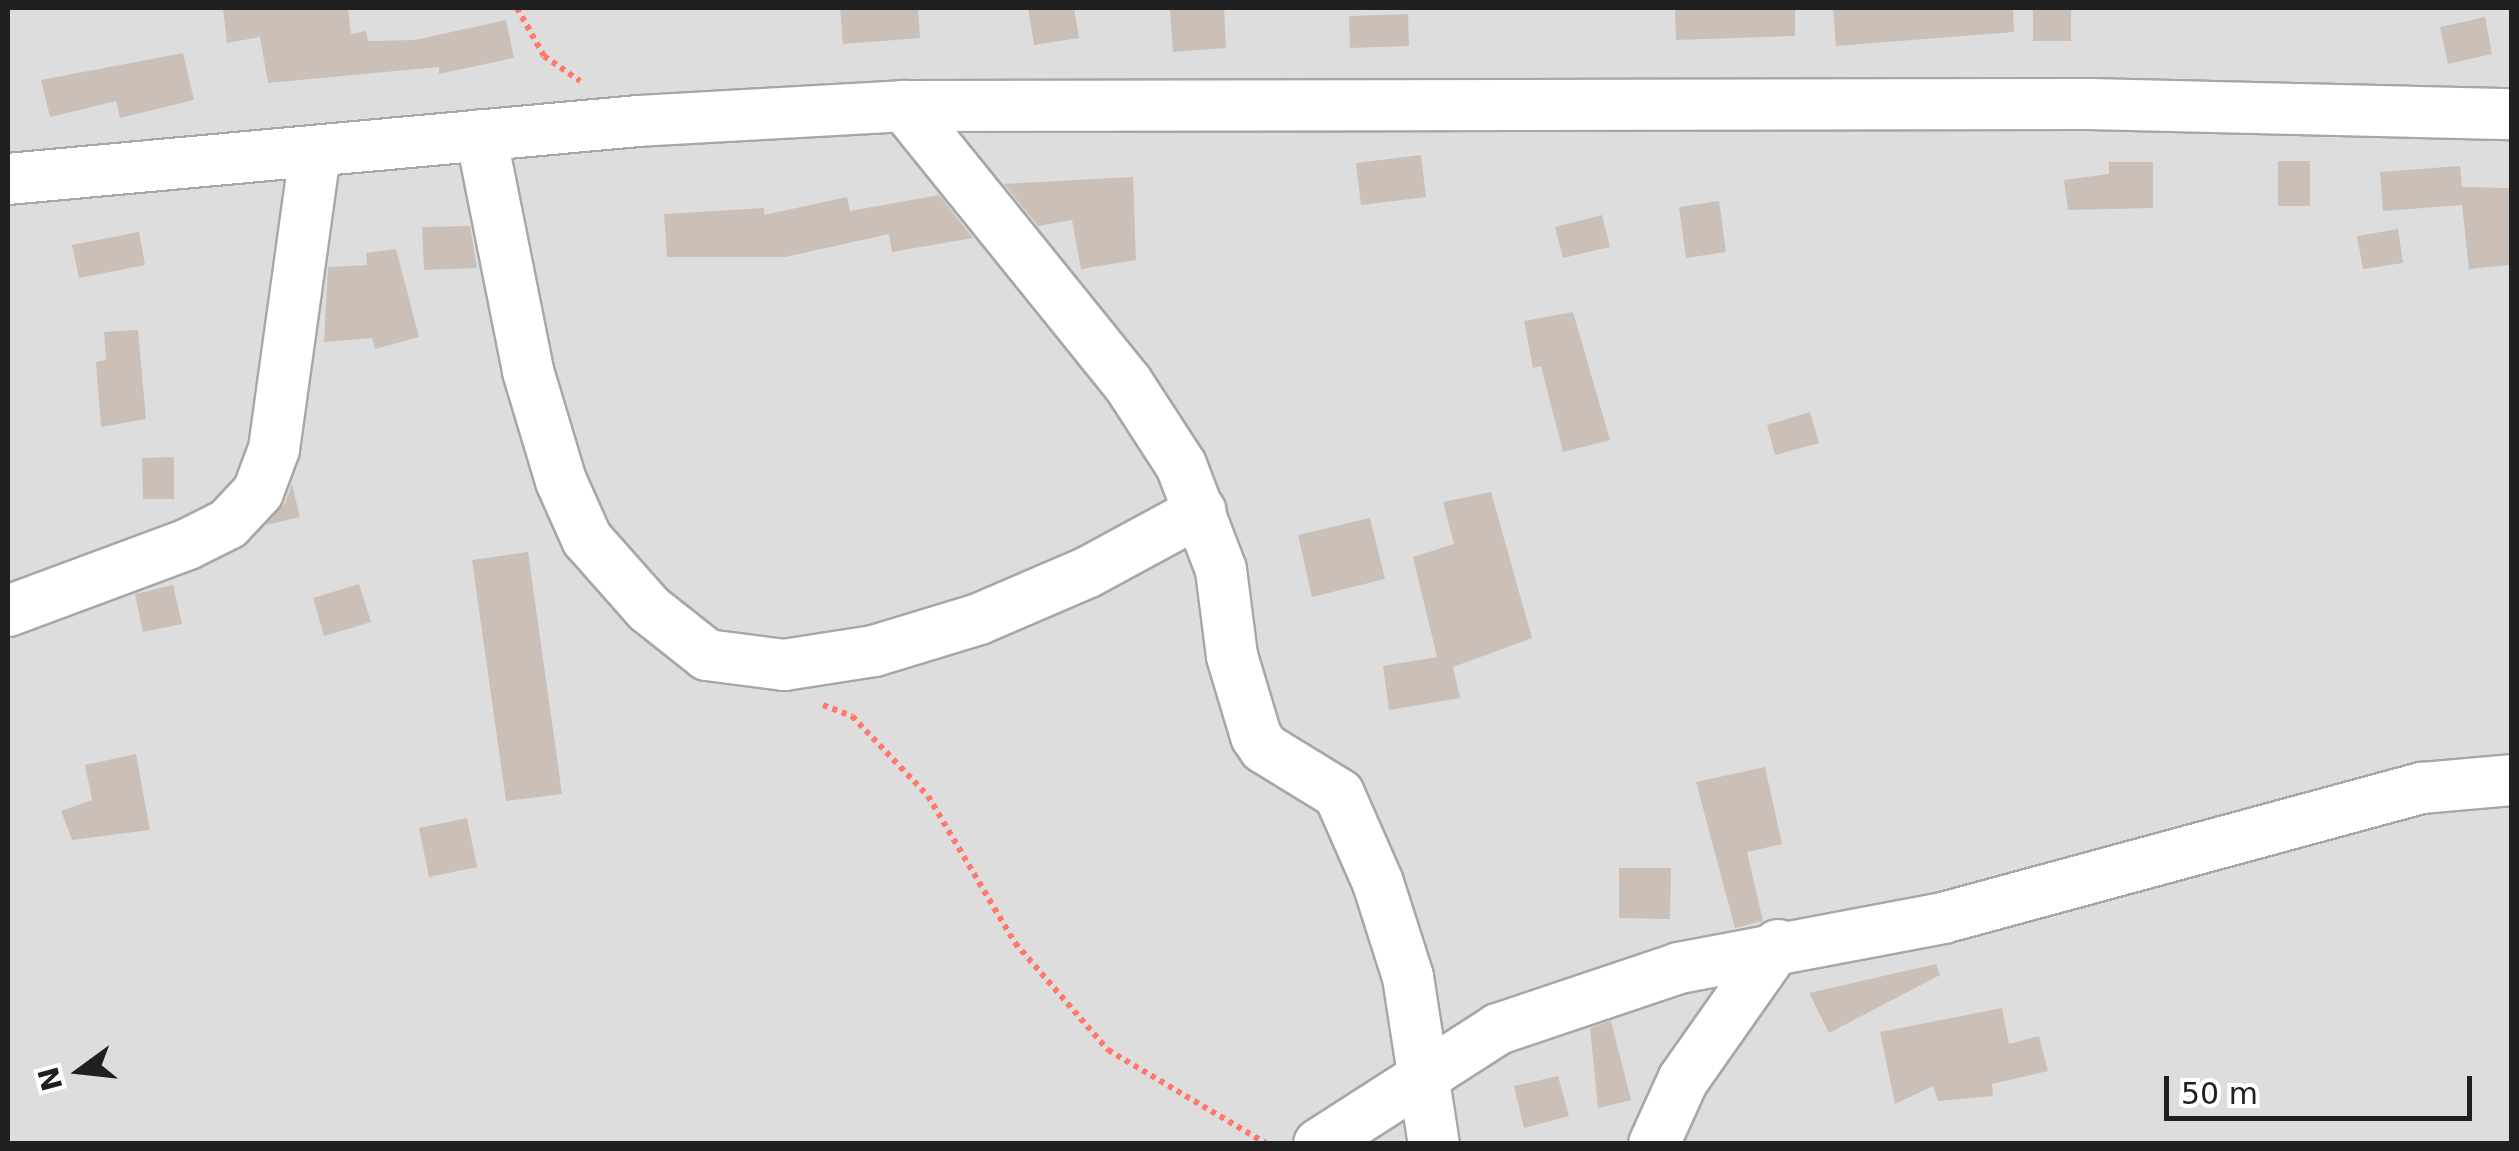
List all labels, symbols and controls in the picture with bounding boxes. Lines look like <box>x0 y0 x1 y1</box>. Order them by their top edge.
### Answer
north arrow <box>30 1021 130 1121</box>
scale bar <box>2169 1056 2476 1118</box>
text: N <box>32 1063 70 1094</box>
text: 50 m <box>2181 1076 2258 1111</box>

